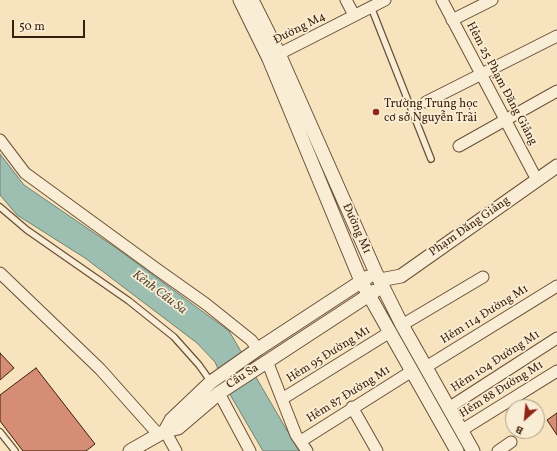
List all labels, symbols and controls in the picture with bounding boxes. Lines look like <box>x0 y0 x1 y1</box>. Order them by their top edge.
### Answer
street label: Đường M4 <box>272 10 328 48</box>
scale bar <box>14 12 87 38</box>
text: 50 m <box>19 19 45 35</box>
street label: Hẻm 25 Phạm Đăng Giảng <box>462 20 540 148</box>
place label: Trường Trung học cơ sở Nguyễn Trãi <box>384 98 478 126</box>
marker: Trường Trung học cơ sở Nguyễn Trãi <box>371 107 381 117</box>
street label: Phạm Đăng Giảng <box>427 194 513 260</box>
street label: Đường M1 <box>338 201 374 257</box>
water label: Kênh Cầu Sa <box>129 268 189 318</box>
street label: Hẻm 114 Đường M1 <box>439 282 531 348</box>
street label: Hẻm 95 Đường M1 <box>284 323 374 387</box>
street label: Hẻm 104 Đường M1 <box>449 328 543 396</box>
street label: Hẻm 88 Đường M1 <box>457 358 547 422</box>
street label: Cầu Sa <box>224 361 262 393</box>
street label: Hẻm 87 Đường M1 <box>304 363 394 427</box>
north arrow <box>505 399 545 439</box>
text: B <box>513 421 526 438</box>

